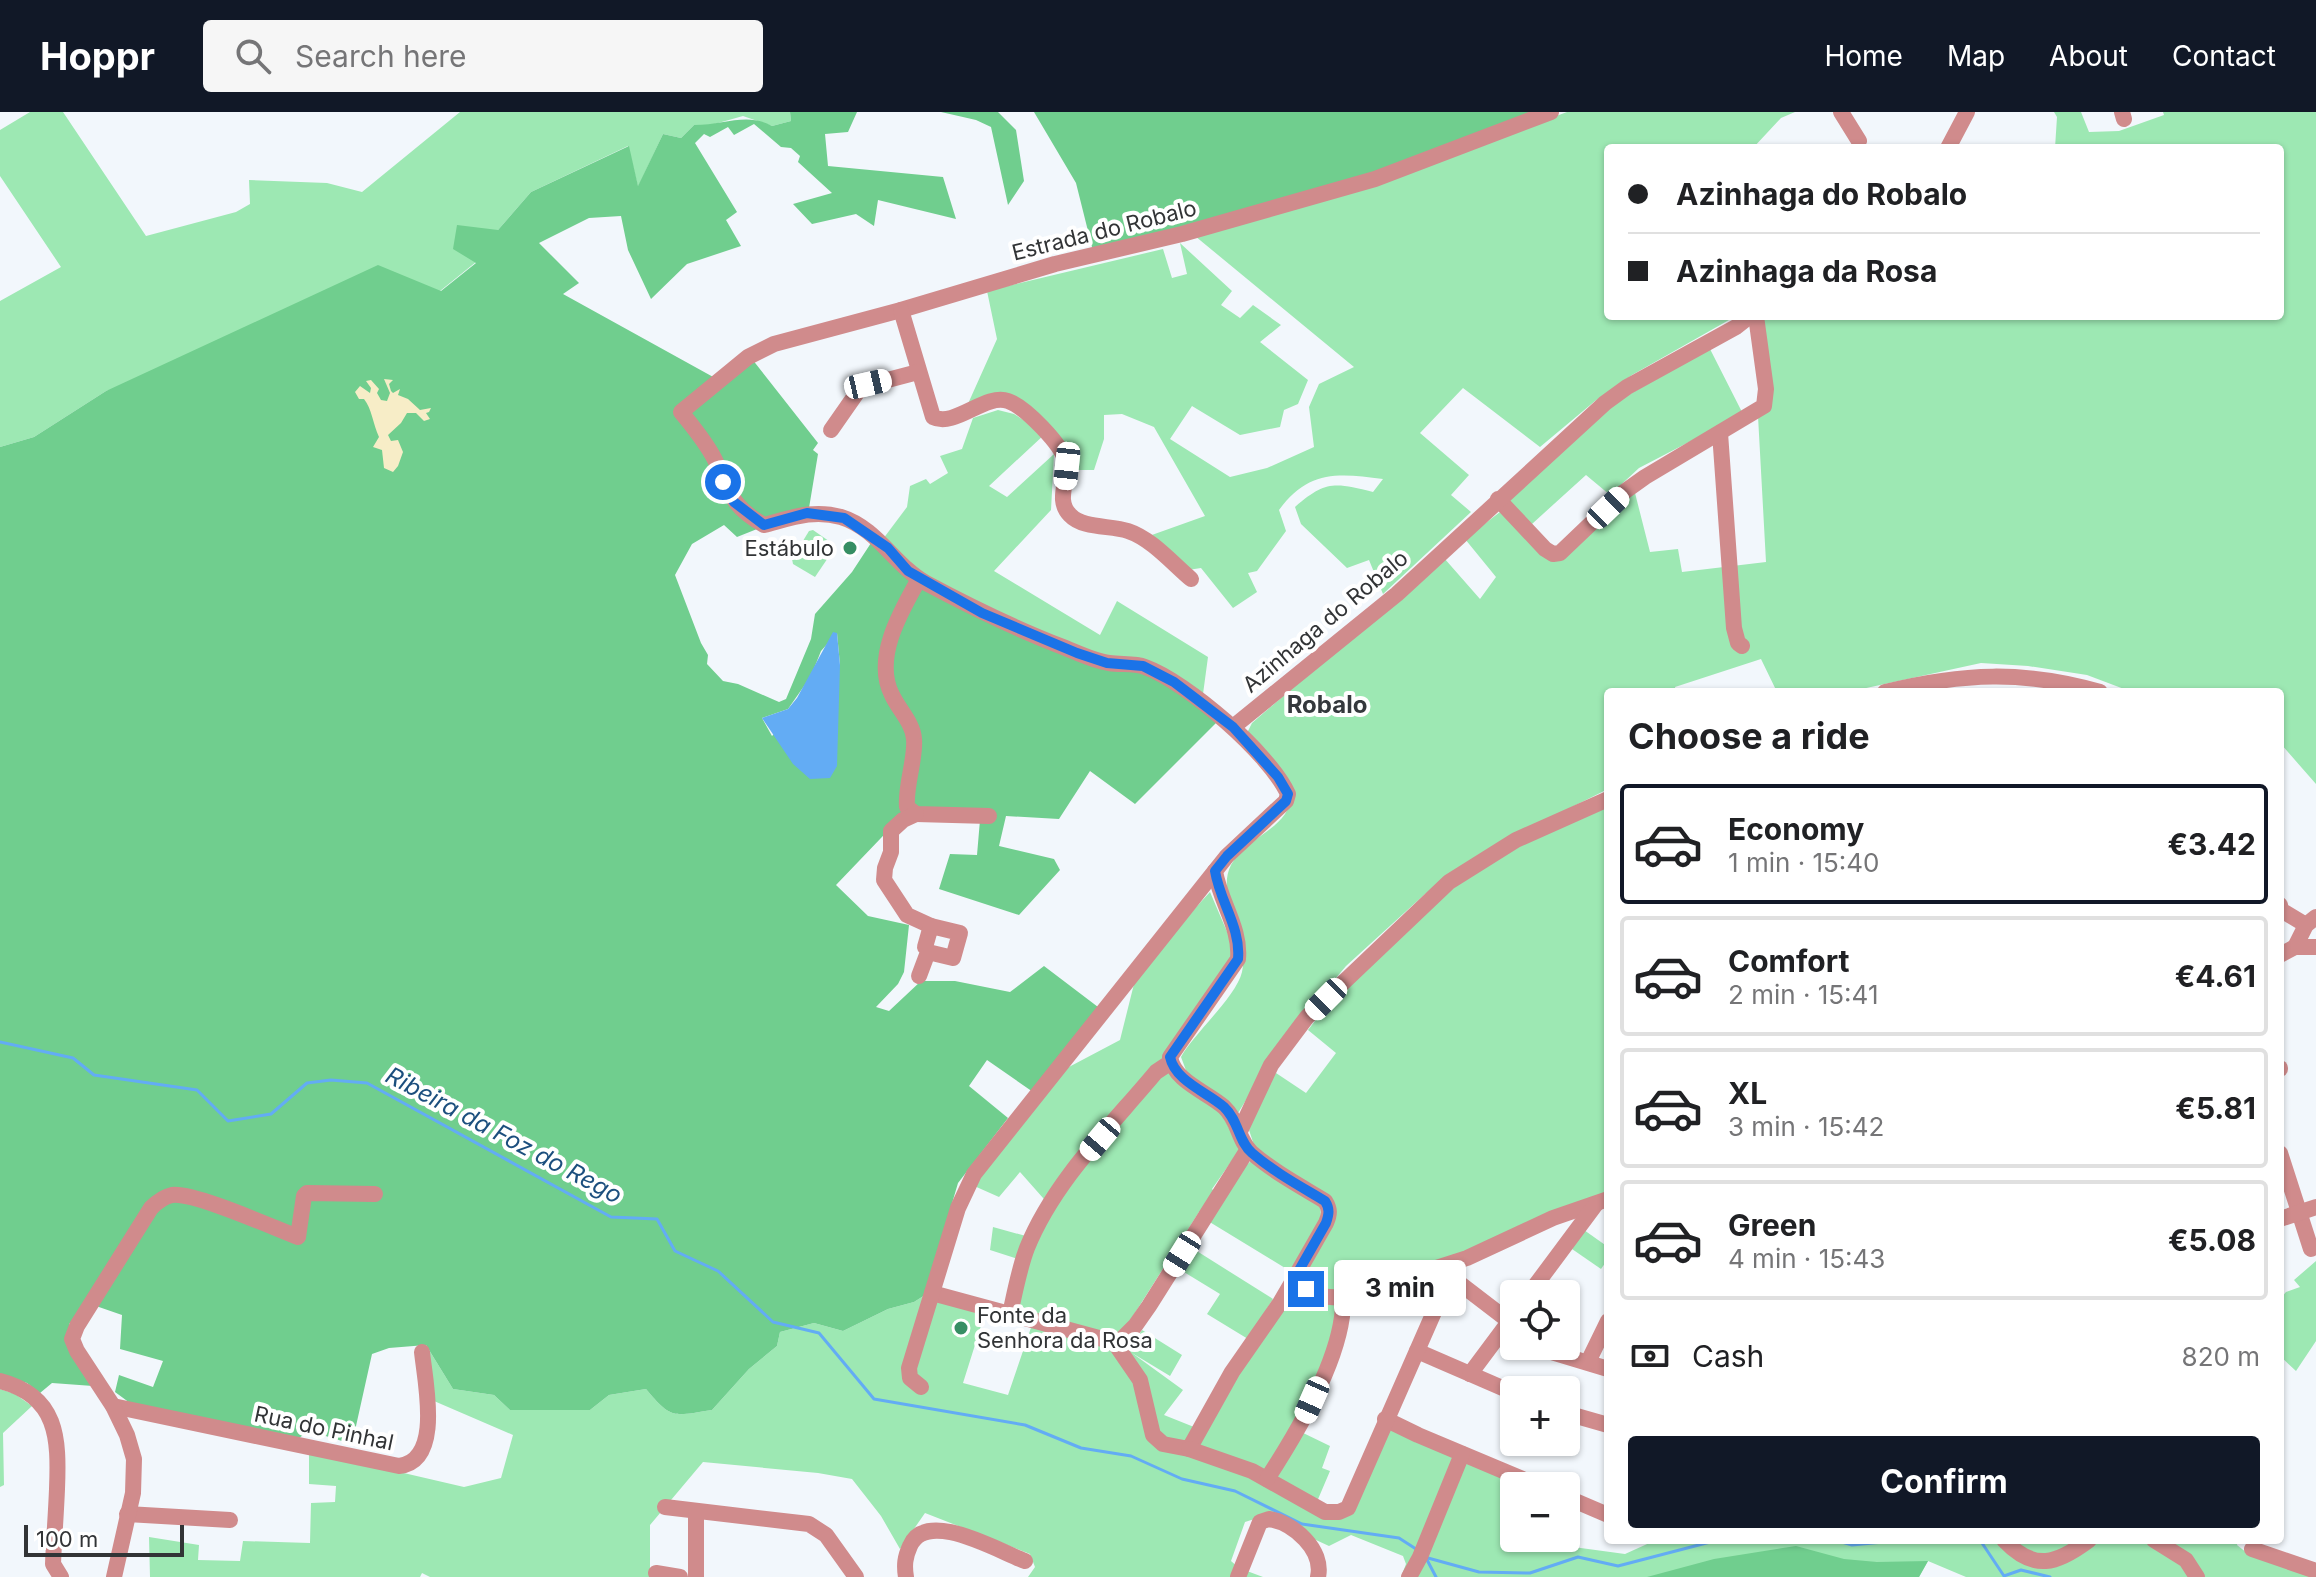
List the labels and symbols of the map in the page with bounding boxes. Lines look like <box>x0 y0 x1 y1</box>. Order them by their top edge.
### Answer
street label: Estrada do Robalo <box>1009 195 1199 265</box>
car <box>842 367 894 401</box>
car <box>1053 441 1081 491</box>
route start <box>705 464 741 500</box>
car <box>1582 483 1634 533</box>
place label: Estábulo <box>745 535 834 561</box>
marker: Estábulo <box>841 539 859 557</box>
street label: Azinhaga do Robalo <box>1237 544 1413 698</box>
district label: Robalo <box>1287 690 1367 719</box>
car <box>1301 974 1351 1024</box>
water label: Ribeira da Foz do Rego <box>381 1060 627 1210</box>
car <box>1075 1113 1125 1165</box>
car <box>1159 1227 1205 1281</box>
callout: 3 min <box>1334 1261 1466 1317</box>
route end <box>1288 1271 1324 1307</box>
place label: Fonte da Senhora da Rosa <box>977 1302 1153 1353</box>
marker: Fonte da Senhora da Rosa <box>952 1319 970 1337</box>
car <box>1291 1373 1333 1427</box>
street label: Rua do Pinhal <box>252 1401 396 1455</box>
scale bar <box>24 1521 184 1557</box>

